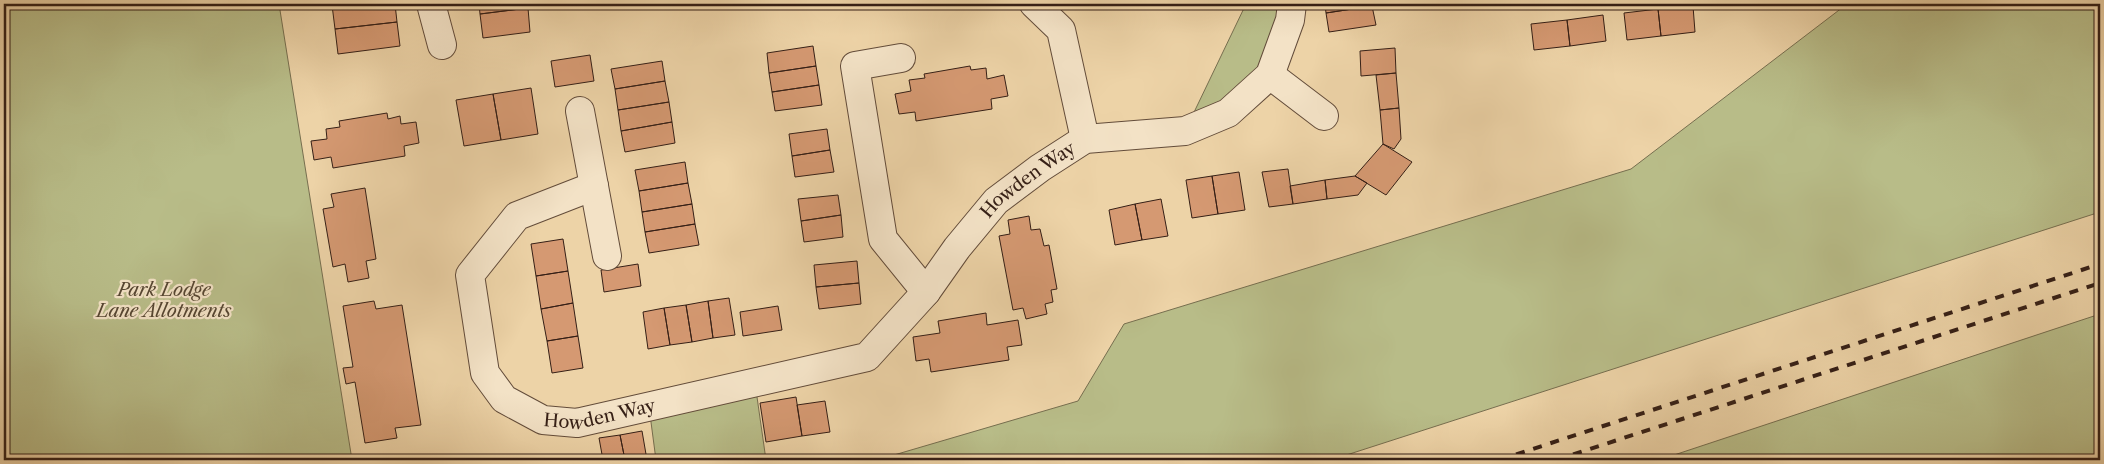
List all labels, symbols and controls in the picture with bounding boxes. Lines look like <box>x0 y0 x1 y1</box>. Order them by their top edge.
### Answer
street label: Howden Way <box>976 137 1080 222</box>
park label: Park Lodge Lane Allotments <box>95 279 231 322</box>
street label: Howden Way <box>543 394 658 435</box>

